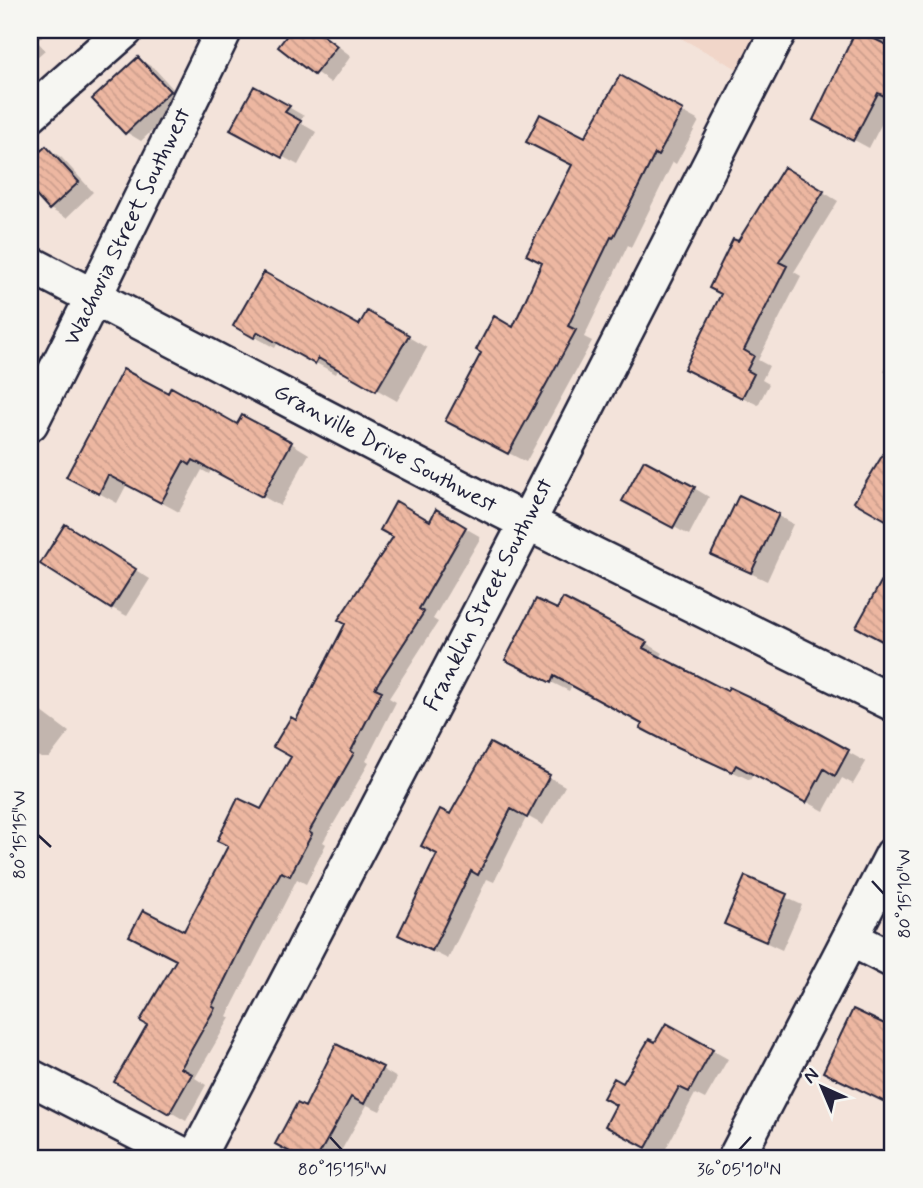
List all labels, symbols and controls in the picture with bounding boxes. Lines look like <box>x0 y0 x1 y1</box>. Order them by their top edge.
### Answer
street label: Wachovia Street Southwest <box>57 103 199 351</box>
street label: Granville Drive Southwest <box>268 377 502 521</box>
street label: Franklin Street Southwest <box>417 473 561 717</box>
text: 80°15'15"W <box>8 791 32 879</box>
text: 80°15'10"W <box>893 849 917 939</box>
north arrow <box>786 1052 856 1122</box>
text: N <box>798 1062 824 1089</box>
text: 80°15'15"W <box>298 1158 386 1182</box>
text: 36°05'10"N <box>697 1158 781 1182</box>

